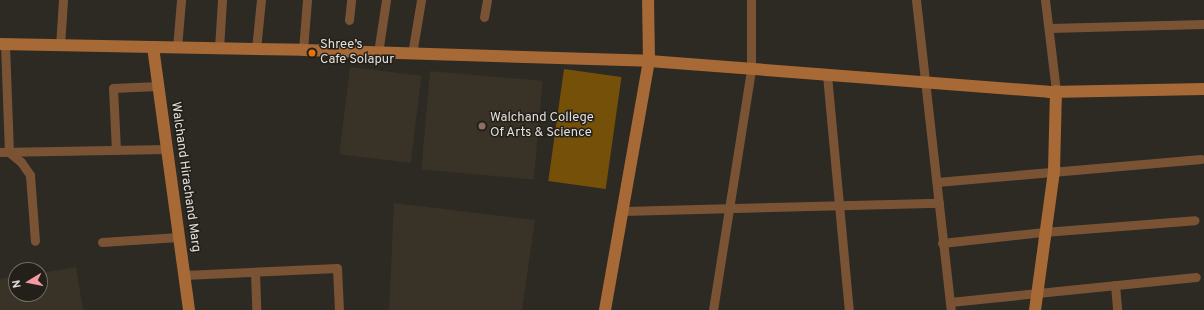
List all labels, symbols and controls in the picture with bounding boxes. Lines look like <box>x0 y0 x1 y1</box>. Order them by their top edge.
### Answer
place label: Shree’s Cafe Solapur <box>320 38 394 69</box>
marker: Shree’s Cafe Solapur <box>307 48 317 58</box>
street label: Walchand Hirachand Marg <box>167 101 203 253</box>
place label: Walchand College Of Arts & Science <box>490 111 594 142</box>
marker: Walchand College Of Arts & Science <box>477 121 487 131</box>
north arrow <box>8 262 48 302</box>
text: N <box>10 279 25 289</box>

